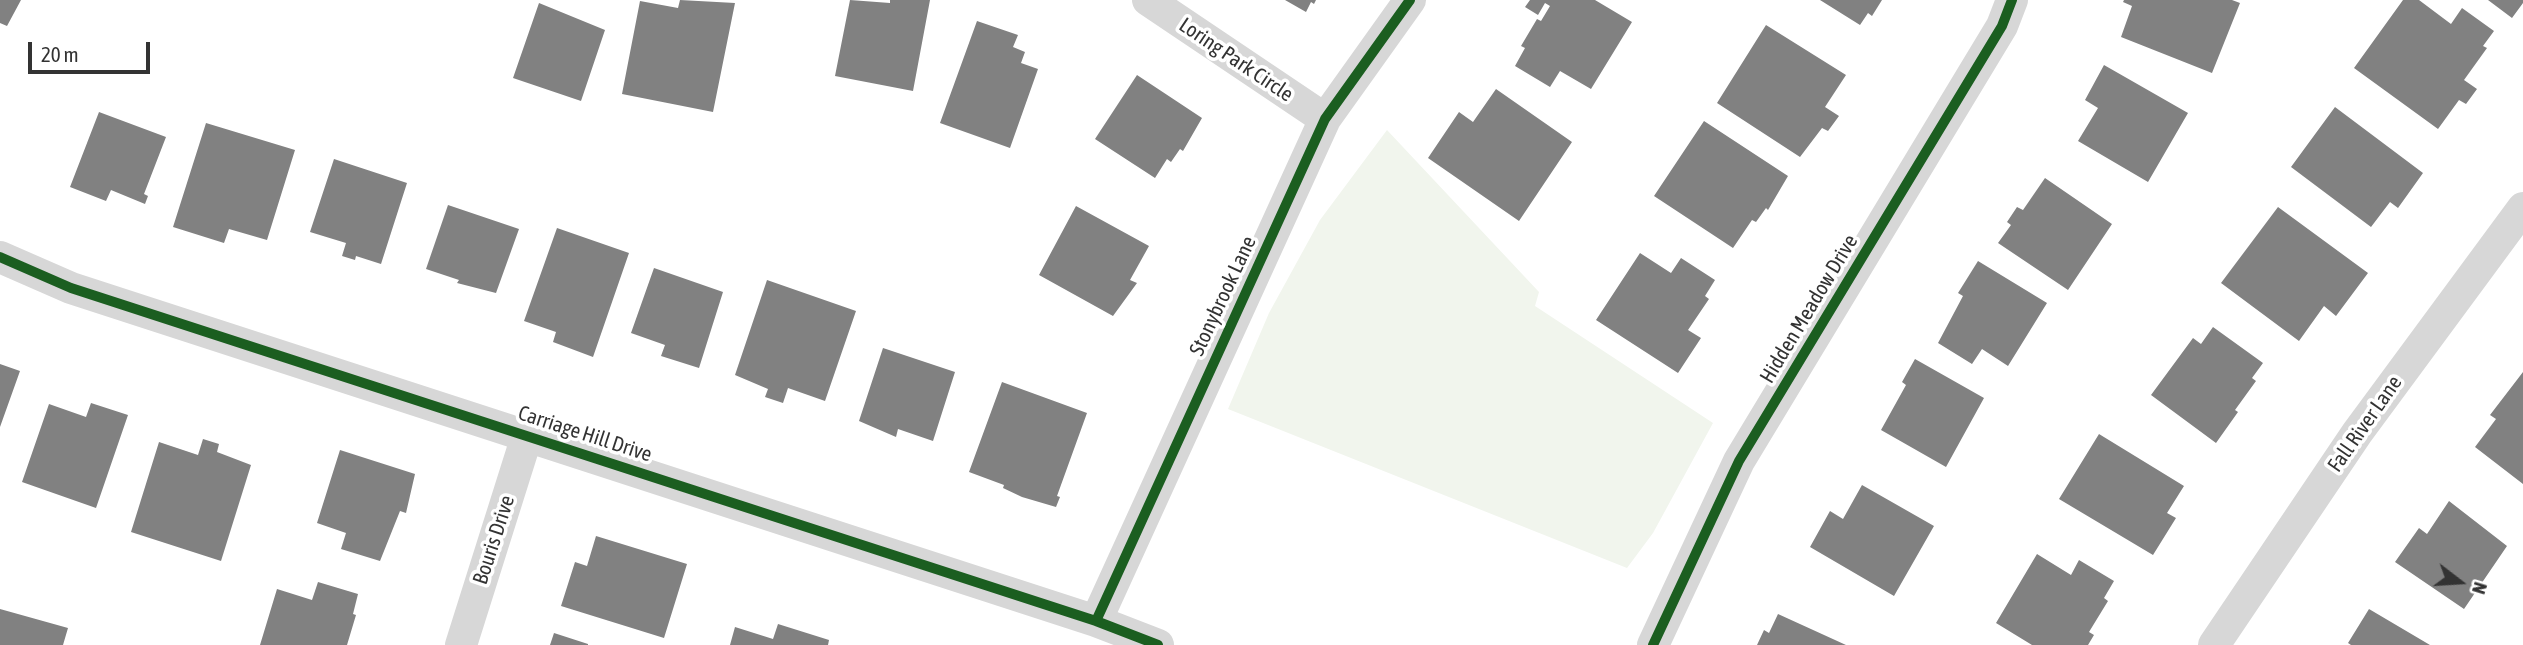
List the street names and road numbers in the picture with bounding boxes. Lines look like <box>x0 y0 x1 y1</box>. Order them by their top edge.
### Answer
street label: Loring Park Circle <box>1174 13 1298 107</box>
street label: Hidden Meadow Drive <box>1755 230 1863 388</box>
street label: Stonybrook Lane <box>1184 232 1262 360</box>
street label: Fall River Lane <box>2323 371 2407 477</box>
street label: Carriage Hill Drive <box>515 401 655 467</box>
street label: Bouris Drive <box>468 492 520 588</box>

